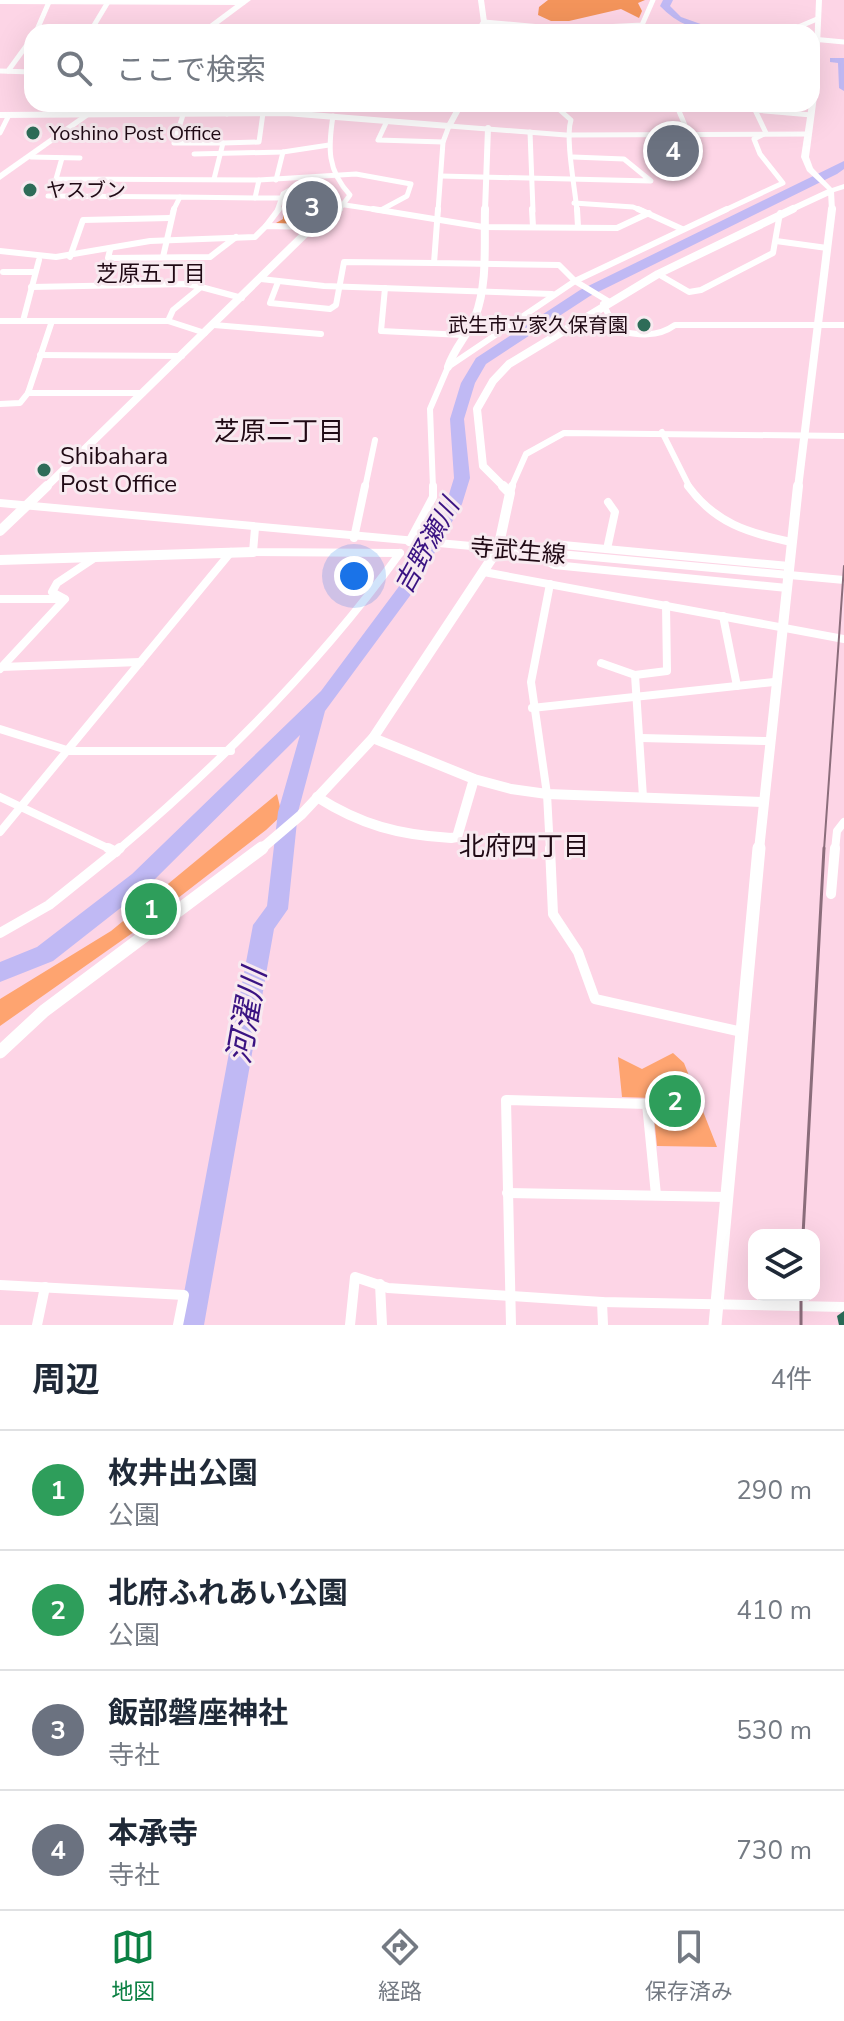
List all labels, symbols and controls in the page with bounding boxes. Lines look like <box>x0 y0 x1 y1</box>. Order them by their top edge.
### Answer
search box <box>24 24 820 112</box>
icon: search <box>52 46 96 90</box>
text: ここで検索 <box>116 50 266 91</box>
place label: Yoshino Post Office <box>48 120 221 147</box>
pin: 4 <box>647 121 699 181</box>
marker: Yoshino Post Office <box>24 124 42 142</box>
place label: ヤスブン <box>46 177 126 204</box>
pin: 3 <box>286 177 338 237</box>
marker: ヤスブン <box>21 181 39 199</box>
district label: 芝原五丁目 <box>96 259 206 289</box>
place label: 武生市立家久保育園 <box>448 312 628 339</box>
marker: 武生市立家久保育園 <box>635 316 653 334</box>
district label: 芝原二丁目 <box>214 414 344 449</box>
place label: Shibahara Post Office <box>60 440 177 500</box>
marker: Shibahara Post Office <box>35 461 53 479</box>
water label: 吉野瀬川 <box>386 489 469 600</box>
street label: 寺武生線 <box>469 531 567 571</box>
your location <box>334 556 374 596</box>
district label: 北府四丁目 <box>459 829 589 864</box>
pin: 1 <box>125 879 177 939</box>
water label: 河濯川 <box>217 962 277 1067</box>
pin: 2 <box>649 1071 701 1131</box>
map controls <box>748 1229 820 1301</box>
button: layers <box>748 1229 820 1301</box>
text: 周辺 <box>32 1357 100 1403</box>
text: 4件 <box>770 1362 812 1397</box>
text: 枚井出公園 <box>108 1453 258 1494</box>
text: 1 <box>50 1473 66 1508</box>
text: 290 m <box>736 1473 812 1508</box>
text: 公園 <box>108 1498 160 1533</box>
text: 北府ふれあい公園 <box>108 1573 348 1614</box>
text: 2 <box>50 1593 66 1628</box>
text: 410 m <box>736 1593 812 1628</box>
text: 公園 <box>108 1618 160 1653</box>
text: 飯部磐座神社 <box>108 1693 288 1734</box>
text: 3 <box>50 1713 66 1748</box>
text: 530 m <box>736 1713 812 1748</box>
text: 寺社 <box>108 1738 160 1773</box>
text: 本承寺 <box>108 1813 198 1854</box>
text: 4 <box>50 1833 66 1868</box>
text: 730 m <box>736 1833 812 1868</box>
text: 寺社 <box>108 1858 160 1893</box>
tab: 地図 <box>111 1925 155 2007</box>
tab: 経路 <box>378 1925 422 2007</box>
tab: 保存済み <box>645 1925 733 2007</box>

